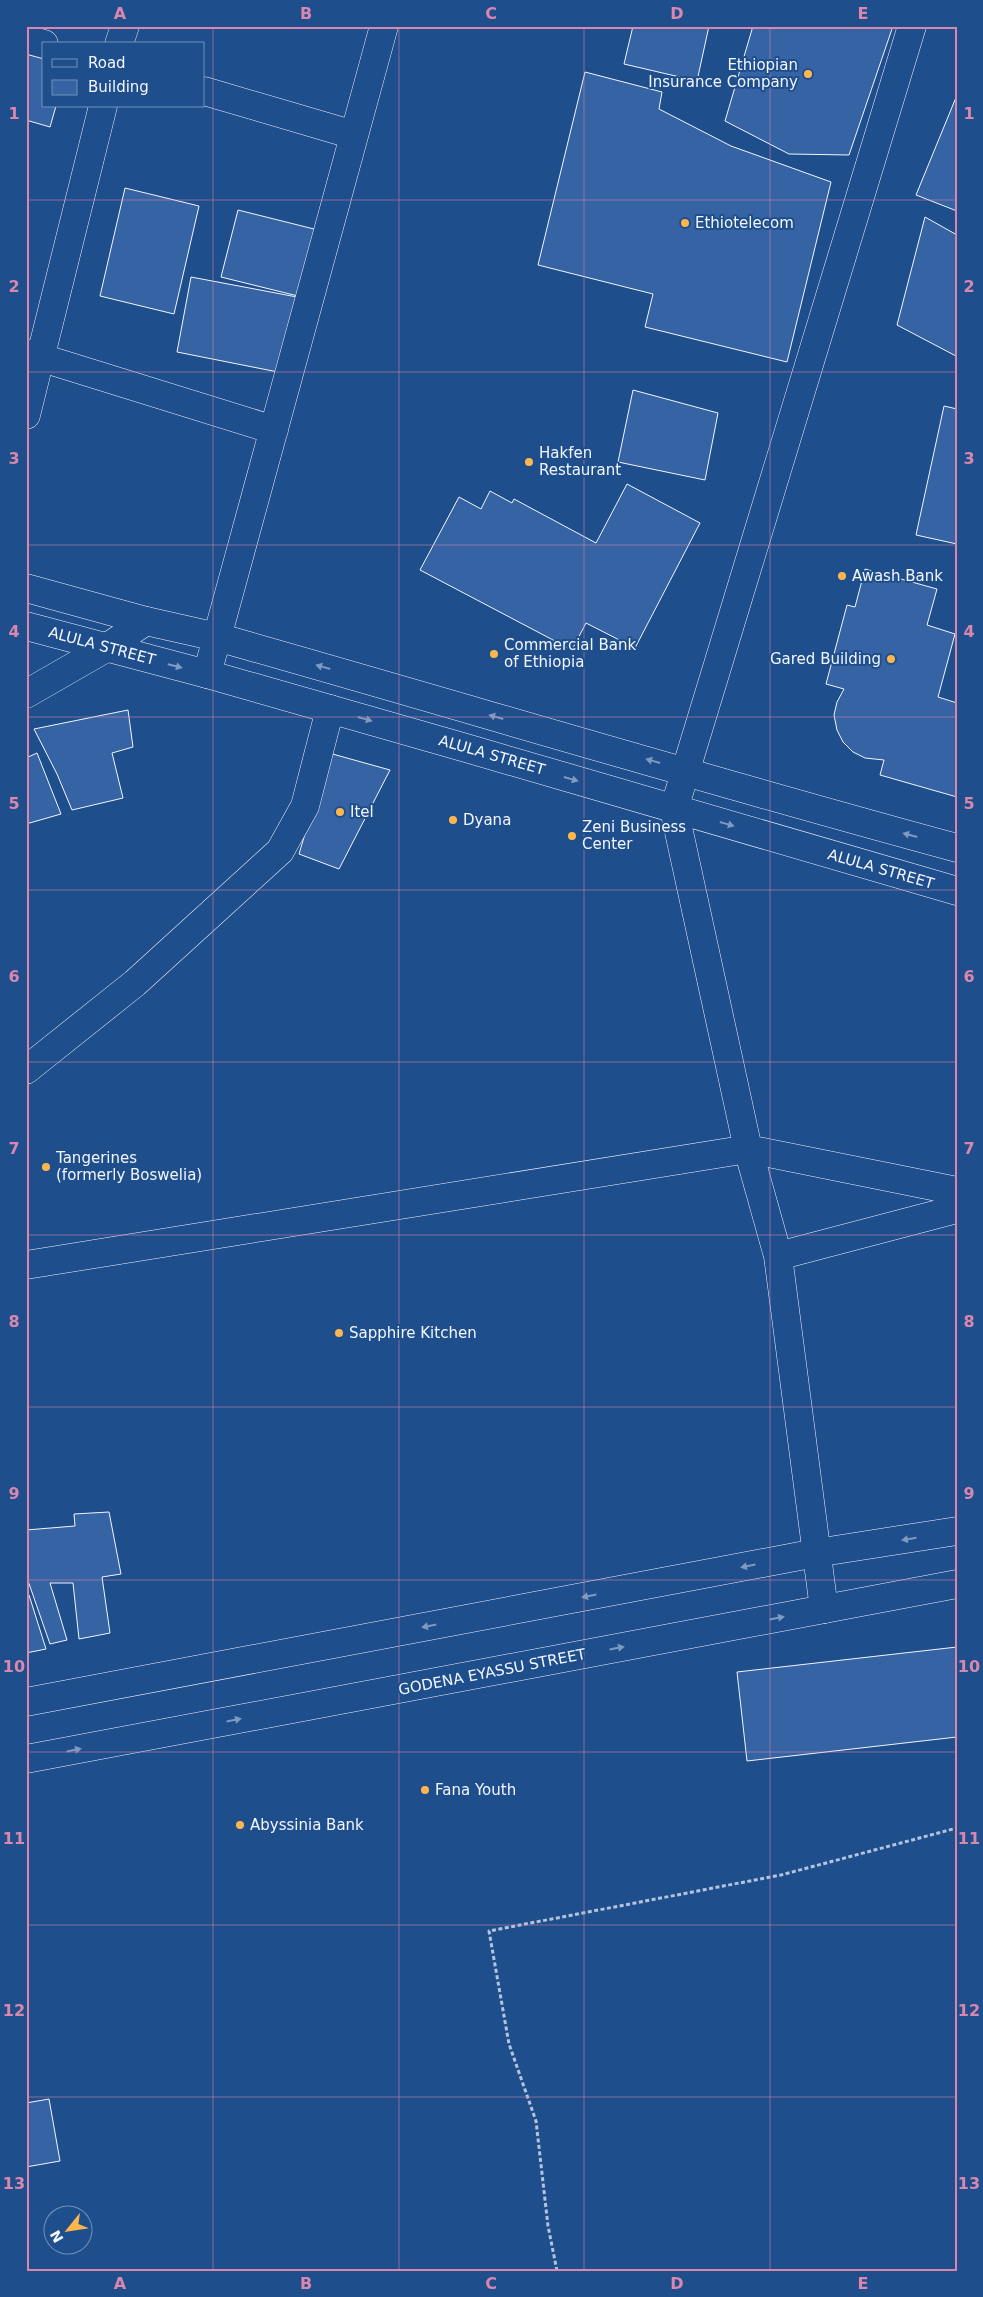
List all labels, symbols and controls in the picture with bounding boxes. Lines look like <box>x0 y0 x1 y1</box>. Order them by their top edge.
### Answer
text: A <box>114 4 127 23</box>
text: B <box>300 4 312 23</box>
text: C <box>485 4 497 23</box>
text: D <box>670 4 684 23</box>
text: E <box>858 4 868 23</box>
legend <box>42 42 205 108</box>
text: Road <box>88 54 126 72</box>
place label: Ethiopian Insurance Company <box>648 56 798 91</box>
marker: Ethiopian Insurance Company <box>802 68 814 80</box>
text: Building <box>88 78 149 96</box>
text: 1 <box>8 104 20 123</box>
text: 1 <box>963 104 975 123</box>
place label: Ethiotelecom <box>695 214 794 232</box>
marker: Ethiotelecom <box>679 217 691 229</box>
text: 2 <box>8 277 20 296</box>
text: 2 <box>963 277 975 296</box>
place label: Hakfen Restaurant <box>539 444 621 479</box>
text: 3 <box>8 449 20 468</box>
text: 3 <box>963 449 975 468</box>
marker: Hakfen Restaurant <box>523 456 535 468</box>
place label: Awash Bank <box>852 567 943 585</box>
marker: Awash Bank <box>836 570 848 582</box>
text: 4 <box>8 622 20 641</box>
text: 4 <box>963 622 975 641</box>
street label: ALULA STREET <box>47 623 158 669</box>
place label: Commercial Bank of Ethiopia <box>504 636 636 671</box>
marker: Commercial Bank of Ethiopia <box>488 648 500 660</box>
place label: Gared Building <box>770 650 881 668</box>
marker: Gared Building <box>885 653 897 665</box>
one-way arrow <box>167 662 182 670</box>
one-way arrow <box>316 663 331 671</box>
one-way arrow <box>489 712 504 720</box>
one-way arrow <box>357 715 372 723</box>
street label: ALULA STREET <box>437 731 548 779</box>
one-way arrow <box>645 757 660 765</box>
one-way arrow <box>564 775 579 783</box>
text: 5 <box>8 794 20 813</box>
text: 5 <box>963 794 975 813</box>
place label: Itel <box>350 803 374 821</box>
marker: Itel <box>334 806 346 818</box>
place label: Dyana <box>463 811 511 829</box>
marker: Dyana <box>447 814 459 826</box>
place label: Zeni Business Center <box>582 818 686 853</box>
one-way arrow <box>720 821 735 829</box>
marker: Zeni Business Center <box>566 830 578 842</box>
one-way arrow <box>902 831 917 839</box>
street label: ALULA STREET <box>826 845 937 893</box>
text: 6 <box>8 967 20 986</box>
text: 6 <box>963 967 975 986</box>
text: 7 <box>8 1139 20 1158</box>
text: 7 <box>963 1139 975 1158</box>
place label: Tangerines (formerly Boswelia) <box>55 1149 202 1184</box>
marker: Tangerines (formerly Boswelia) <box>40 1161 52 1173</box>
text: 8 <box>8 1312 20 1331</box>
text: 8 <box>963 1312 975 1331</box>
place label: Sapphire Kitchen <box>349 1324 477 1342</box>
marker: Sapphire Kitchen <box>333 1327 345 1339</box>
text: 9 <box>8 1484 20 1503</box>
text: 9 <box>963 1484 975 1503</box>
one-way arrow <box>900 1535 916 1543</box>
one-way arrow <box>741 1562 756 1570</box>
one-way arrow <box>581 1592 596 1600</box>
one-way arrow <box>769 1614 785 1622</box>
one-way arrow <box>421 1623 437 1631</box>
one-way arrow <box>610 1644 626 1652</box>
street label: GODENA EYASSU STREET <box>397 1645 588 1699</box>
text: 10 <box>3 1657 25 1676</box>
text: 10 <box>958 1657 980 1676</box>
one-way arrow <box>226 1716 242 1724</box>
one-way arrow <box>67 1746 83 1754</box>
place label: Fana Youth <box>435 1781 516 1799</box>
marker: Fana Youth <box>419 1784 431 1796</box>
place label: Abyssinia Bank <box>250 1816 364 1834</box>
marker: Abyssinia Bank <box>234 1819 246 1831</box>
text: 11 <box>3 1829 25 1848</box>
text: 11 <box>958 1829 980 1848</box>
text: 12 <box>3 2001 25 2020</box>
text: 12 <box>958 2001 980 2020</box>
text: 13 <box>3 2174 25 2193</box>
text: 13 <box>958 2174 980 2193</box>
north arrow <box>42 2204 92 2254</box>
text: N <box>47 2227 67 2246</box>
text: A <box>114 2274 127 2293</box>
text: B <box>300 2274 312 2293</box>
text: C <box>485 2274 497 2293</box>
text: D <box>670 2274 684 2293</box>
text: E <box>858 2274 868 2293</box>

